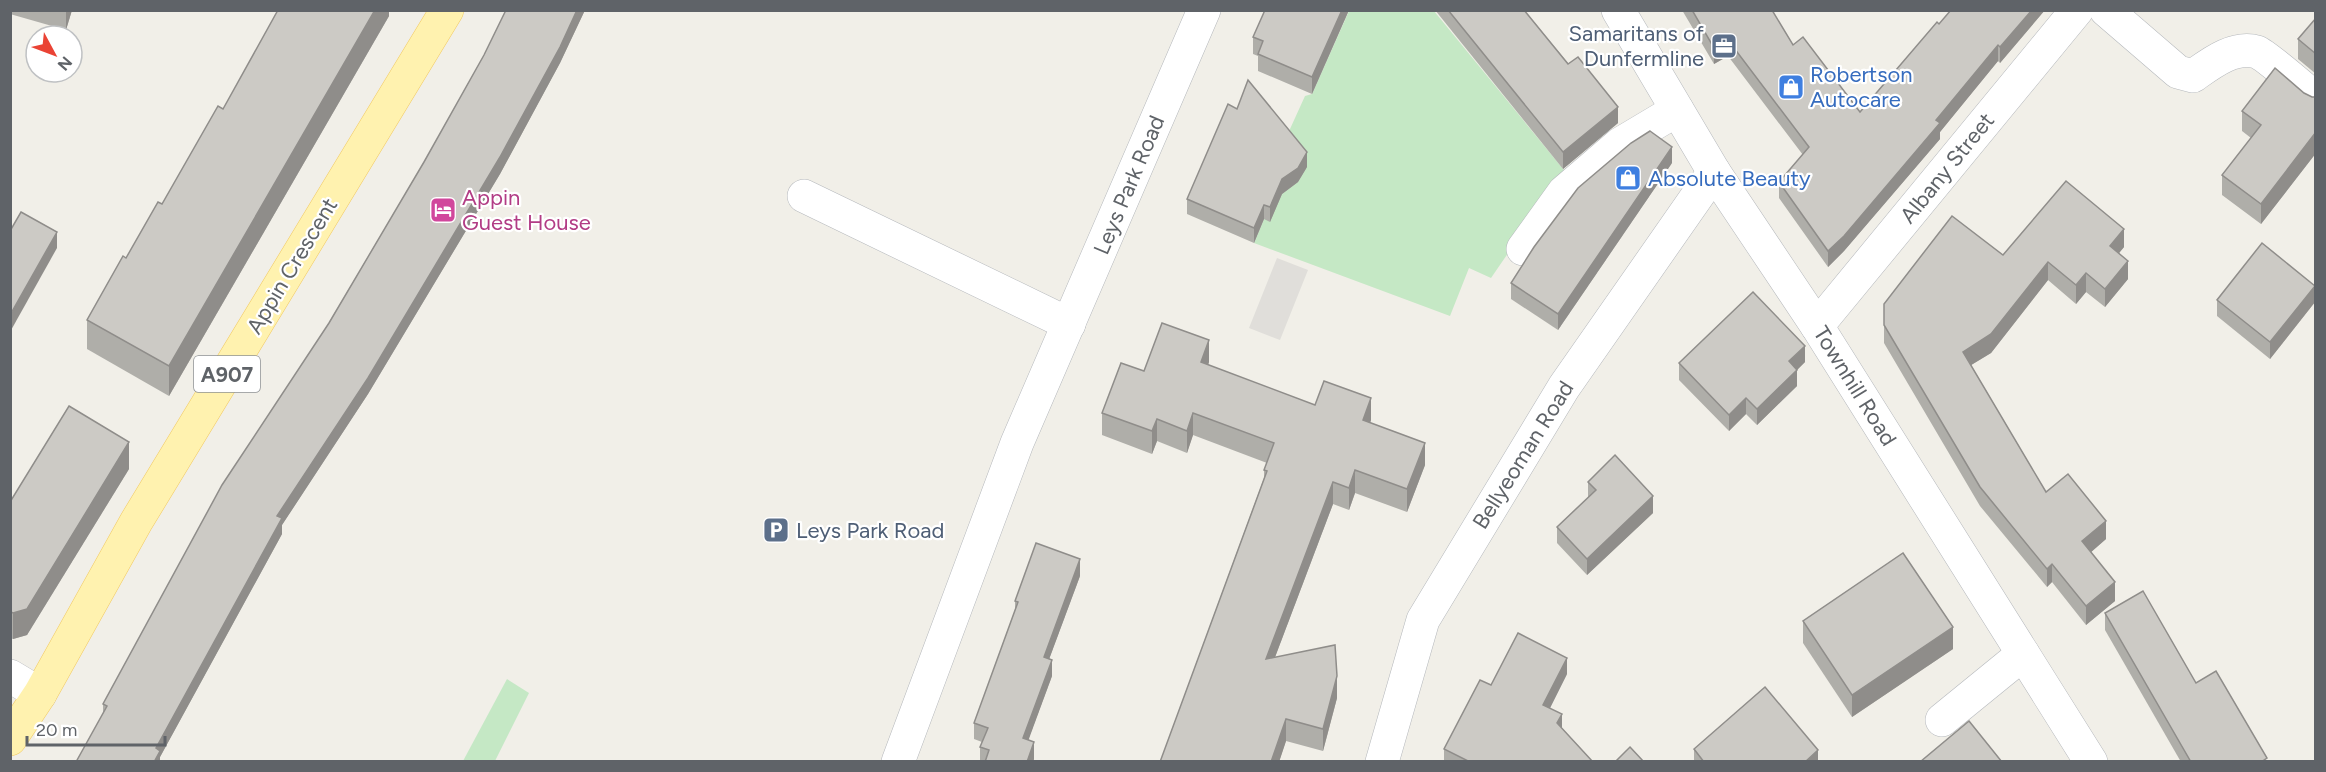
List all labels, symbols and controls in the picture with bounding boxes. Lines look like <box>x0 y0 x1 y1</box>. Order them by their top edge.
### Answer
place label: Samaritans of Dunfermline <box>1568 20 1705 72</box>
north arrow <box>24 24 84 84</box>
office icon: Samaritans of Dunfermline <box>1709 31 1739 61</box>
text: N <box>54 53 76 74</box>
place label: Robertson Autocare <box>1810 61 1912 113</box>
shop icon: Robertson Autocare <box>1776 72 1806 102</box>
street label: Albany Street <box>1894 107 2000 229</box>
street label: Leys Park Road <box>1088 111 1170 259</box>
shop icon: Absolute Beauty <box>1613 163 1643 193</box>
place label: Absolute Beauty <box>1648 165 1811 192</box>
place label: Appin Guest House <box>462 184 591 236</box>
street label: Appin Crescent <box>241 193 343 339</box>
hotel icon: Appin Guest House <box>428 195 458 225</box>
street label: Townhill Road <box>1808 321 1902 451</box>
road number: A907 <box>194 356 260 392</box>
street label: Bellyeoman Road <box>1467 376 1579 534</box>
parking icon: Leys Park Road <box>761 515 791 545</box>
place label: Leys Park Road <box>796 517 944 544</box>
scale bar <box>27 709 165 747</box>
text: 20 m <box>36 719 77 741</box>

